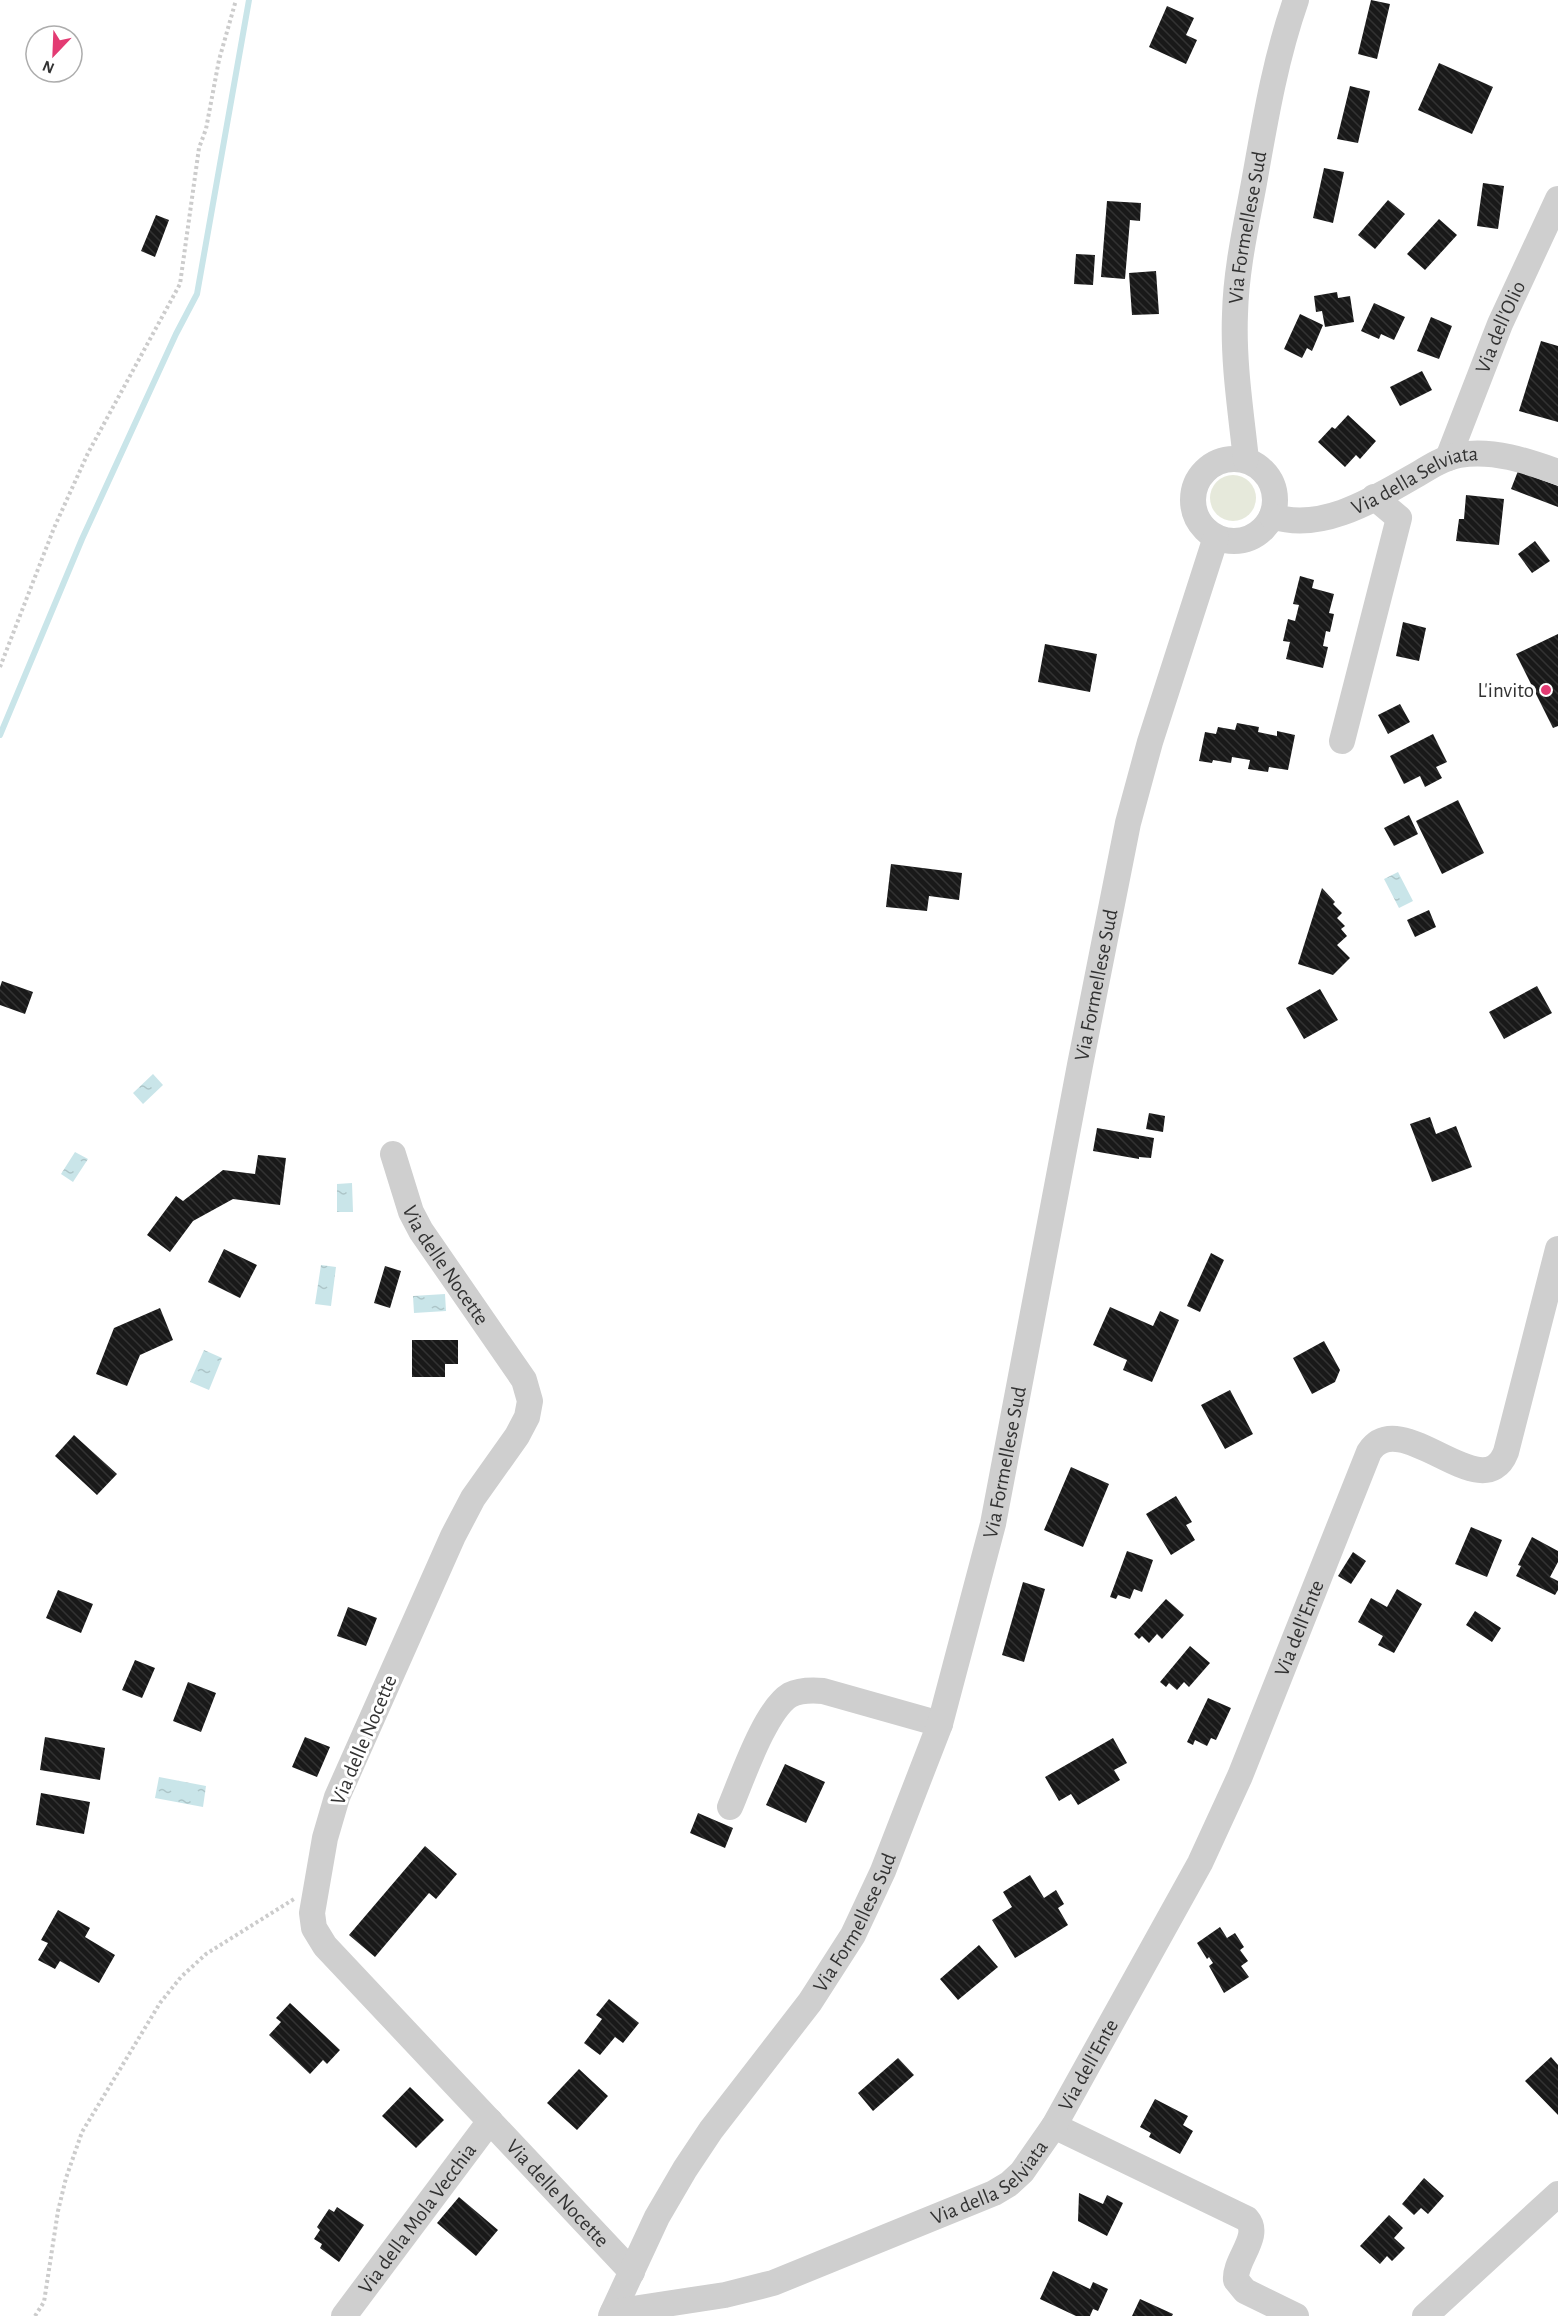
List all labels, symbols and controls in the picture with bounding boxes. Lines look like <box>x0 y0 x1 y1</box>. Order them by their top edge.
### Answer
north arrow <box>24 24 84 84</box>
text: N <box>40 57 57 76</box>
street label: Via Formellese Sud <box>1225 149 1270 304</box>
street label: Via dell'Olio <box>1471 278 1529 376</box>
street label: Via della Selviata <box>1348 443 1479 518</box>
place label: L'invito <box>1478 680 1534 701</box>
marker: L'invito <box>1539 683 1553 697</box>
street label: Via Formellese Sud <box>1071 907 1121 1063</box>
street label: Via delle Nocette <box>399 1203 493 1329</box>
street label: Via Formellese Sud <box>979 1384 1029 1541</box>
street label: Via dell'Ente <box>1270 1577 1327 1679</box>
street label: Via delle Nocette <box>327 1672 401 1808</box>
street label: Via Formellese Sud <box>809 1850 900 1996</box>
street label: Via dell'Ente <box>1054 2015 1122 2114</box>
street label: Via delle Nocette <box>502 2135 613 2251</box>
street label: Via della Selviata <box>928 2136 1052 2228</box>
street label: Via della Mola Vecchia <box>354 2139 480 2297</box>

